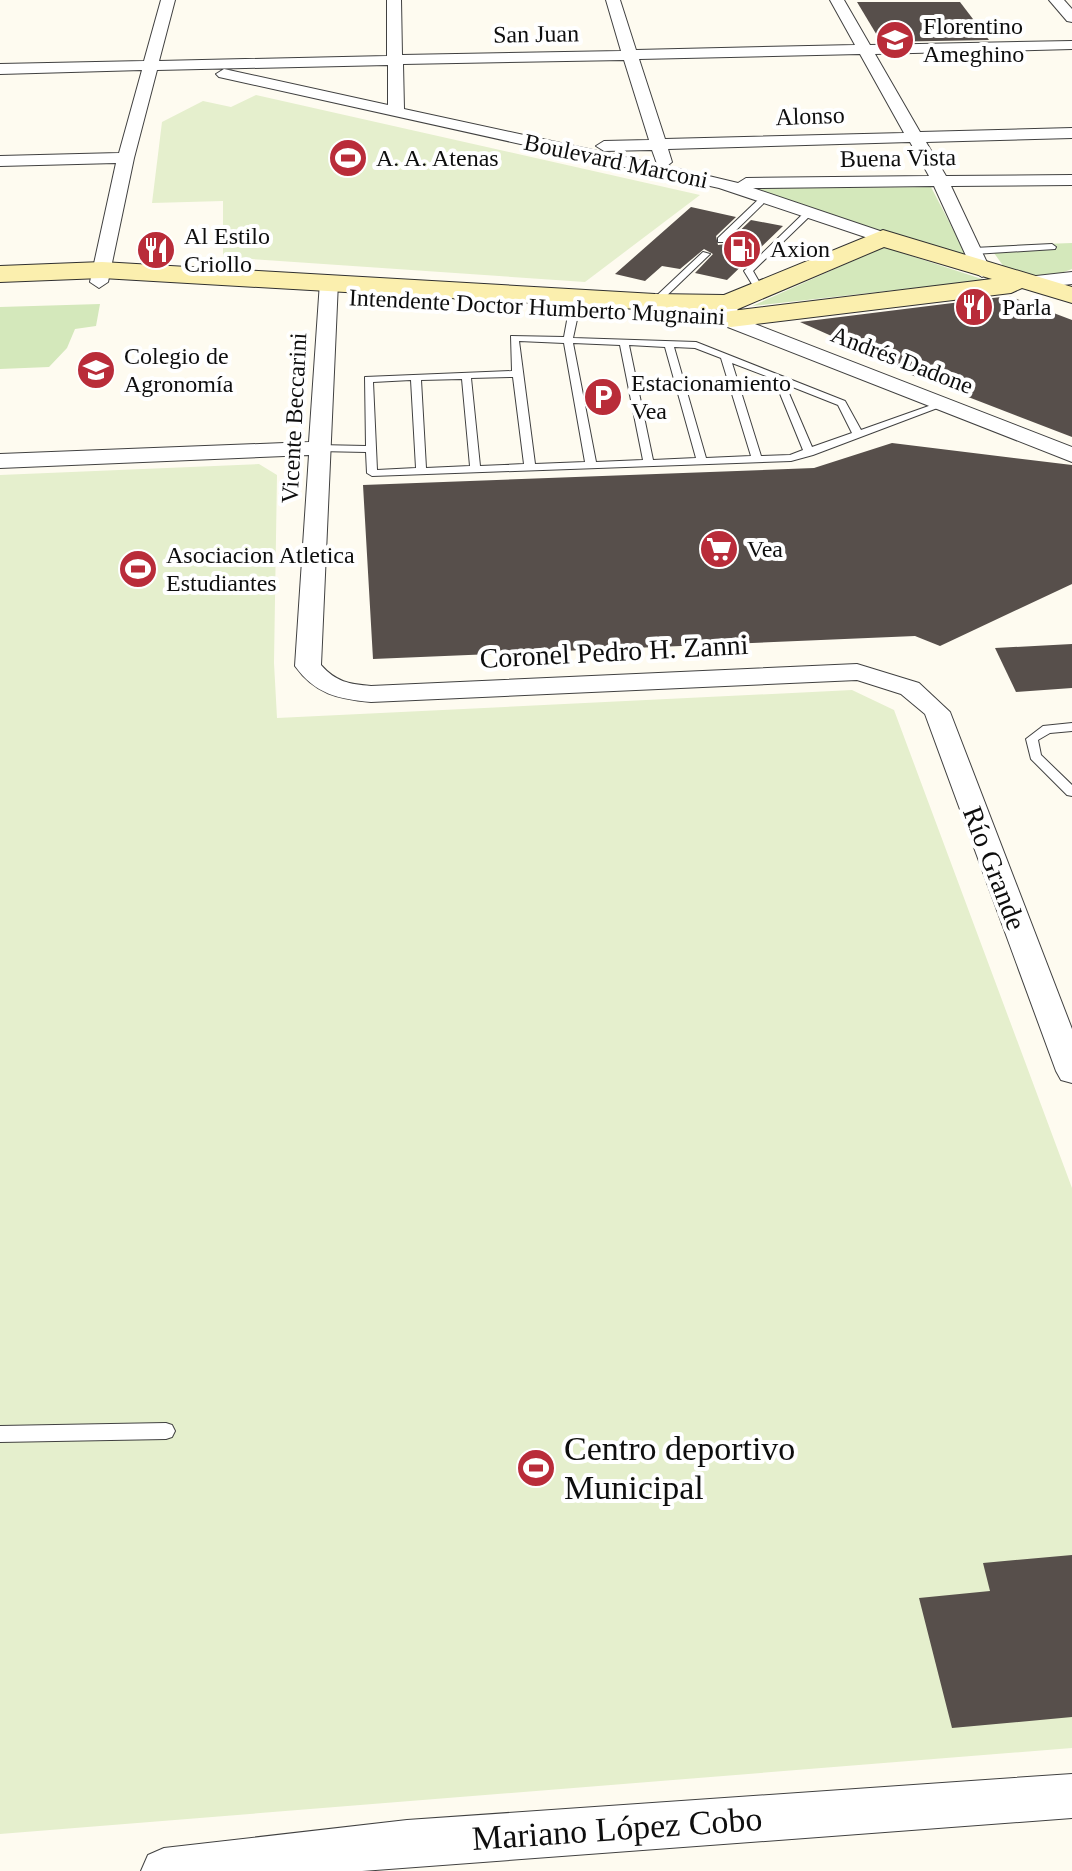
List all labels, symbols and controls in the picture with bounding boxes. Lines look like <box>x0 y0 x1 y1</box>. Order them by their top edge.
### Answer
place label: Florentino Ameghino <box>923 13 1024 67</box>
school or university icon: Florentino Ameghino <box>874 19 916 61</box>
street label: San Juan <box>493 20 579 48</box>
street label: Alonso <box>775 102 845 130</box>
street label: Boulevard Marconi <box>522 129 711 193</box>
sports icon: A. A. Atenas <box>327 137 369 179</box>
street label: Buena Vista <box>840 144 957 172</box>
place label: A. A. Atenas <box>376 145 499 171</box>
place label: Al Estilo Criollo <box>184 223 270 277</box>
fuel station icon: Axion <box>721 228 763 270</box>
restaurant icon: Al Estilo Criollo <box>135 229 177 271</box>
place label: Axion <box>770 236 830 262</box>
street label: Intendente Doctor Humberto Mugnaini <box>348 284 726 330</box>
restaurant icon: Parla <box>953 286 995 328</box>
place label: Parla <box>1002 294 1052 320</box>
street label: Andrés Dadone <box>827 321 977 399</box>
street label: Vicente Beccarini <box>277 332 311 504</box>
place label: Colegio de Agronomía <box>124 343 234 397</box>
school or university icon: Colegio de Agronomía <box>75 349 117 391</box>
place label: Estacionamiento Vea <box>631 370 791 424</box>
parking icon: Estacionamiento Vea <box>582 376 624 418</box>
supermarket icon: Vea <box>698 528 740 570</box>
place label: Vea <box>747 536 783 562</box>
place label: Asociacion Atletica Estudiantes <box>166 542 355 596</box>
sports icon: Asociacion Atletica Estudiantes <box>117 548 159 590</box>
street label: Coronel Pedro H. Zanni <box>479 629 749 674</box>
street label: Río Grande <box>957 802 1032 934</box>
place label: Centro deportivo Municipal <box>564 1430 795 1506</box>
sports icon: Centro deportivo Municipal <box>515 1447 557 1489</box>
street label: Mariano López Cobo <box>471 1800 763 1857</box>

